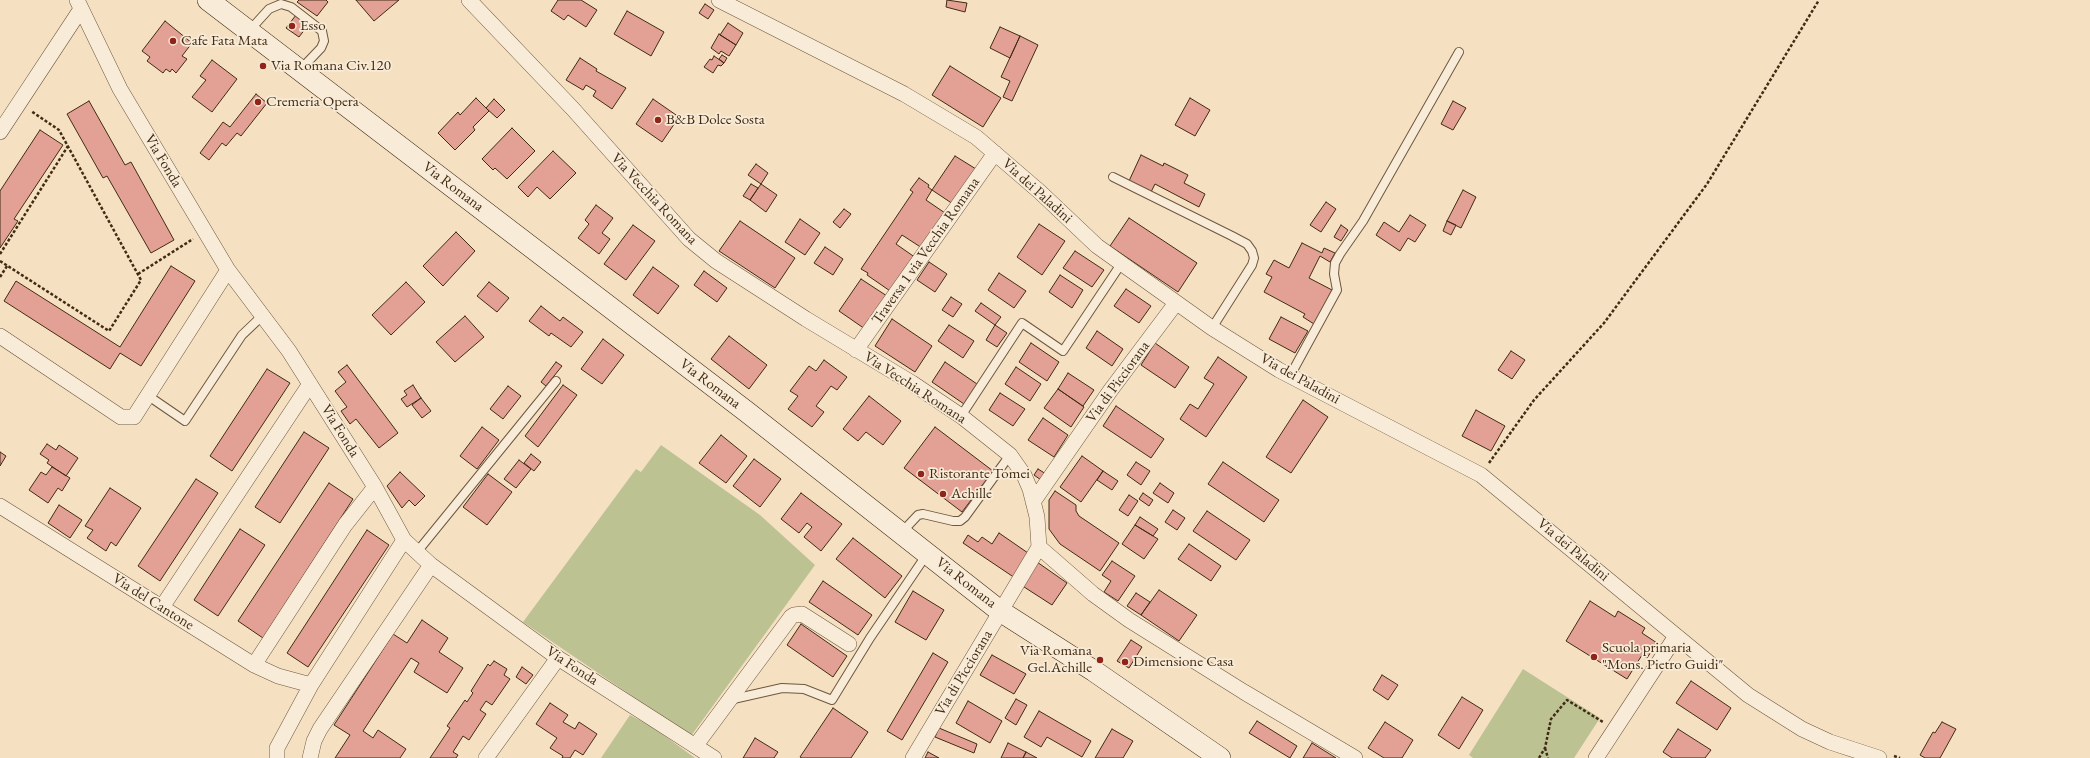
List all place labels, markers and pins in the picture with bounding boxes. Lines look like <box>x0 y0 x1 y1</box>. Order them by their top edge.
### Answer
place label: Esso <box>300 17 326 35</box>
marker: Esso <box>287 21 297 31</box>
place label: Cafe Fata Mata <box>181 32 268 50</box>
marker: Cafe Fata Mata <box>168 36 178 46</box>
place label: Via Romana Civ.120 <box>271 57 391 75</box>
marker: Via Romana Civ.120 <box>258 61 268 71</box>
place label: Cremeria Opera <box>266 93 359 111</box>
marker: Cremeria Opera <box>253 97 263 107</box>
place label: B&B Dolce Sosta <box>666 111 765 129</box>
marker: B&B Dolce Sosta <box>653 115 663 125</box>
place label: Ristorante Tomei <box>929 465 1030 483</box>
marker: Ristorante Tomei <box>916 469 926 479</box>
place label: Achille <box>951 485 992 503</box>
marker: Achille <box>938 489 948 499</box>
place label: Scuola primaria "Mons. Pietro Guidi" <box>1602 639 1723 674</box>
place label: Via Romana Gel.Achille <box>1020 642 1092 677</box>
marker: Scuola primaria "Mons. Pietro Guidi" <box>1589 652 1599 662</box>
place label: Dimensione Casa <box>1133 653 1234 671</box>
marker: Via Romana Gel.Achille <box>1095 655 1105 665</box>
marker: Dimensione Casa <box>1120 657 1130 667</box>

